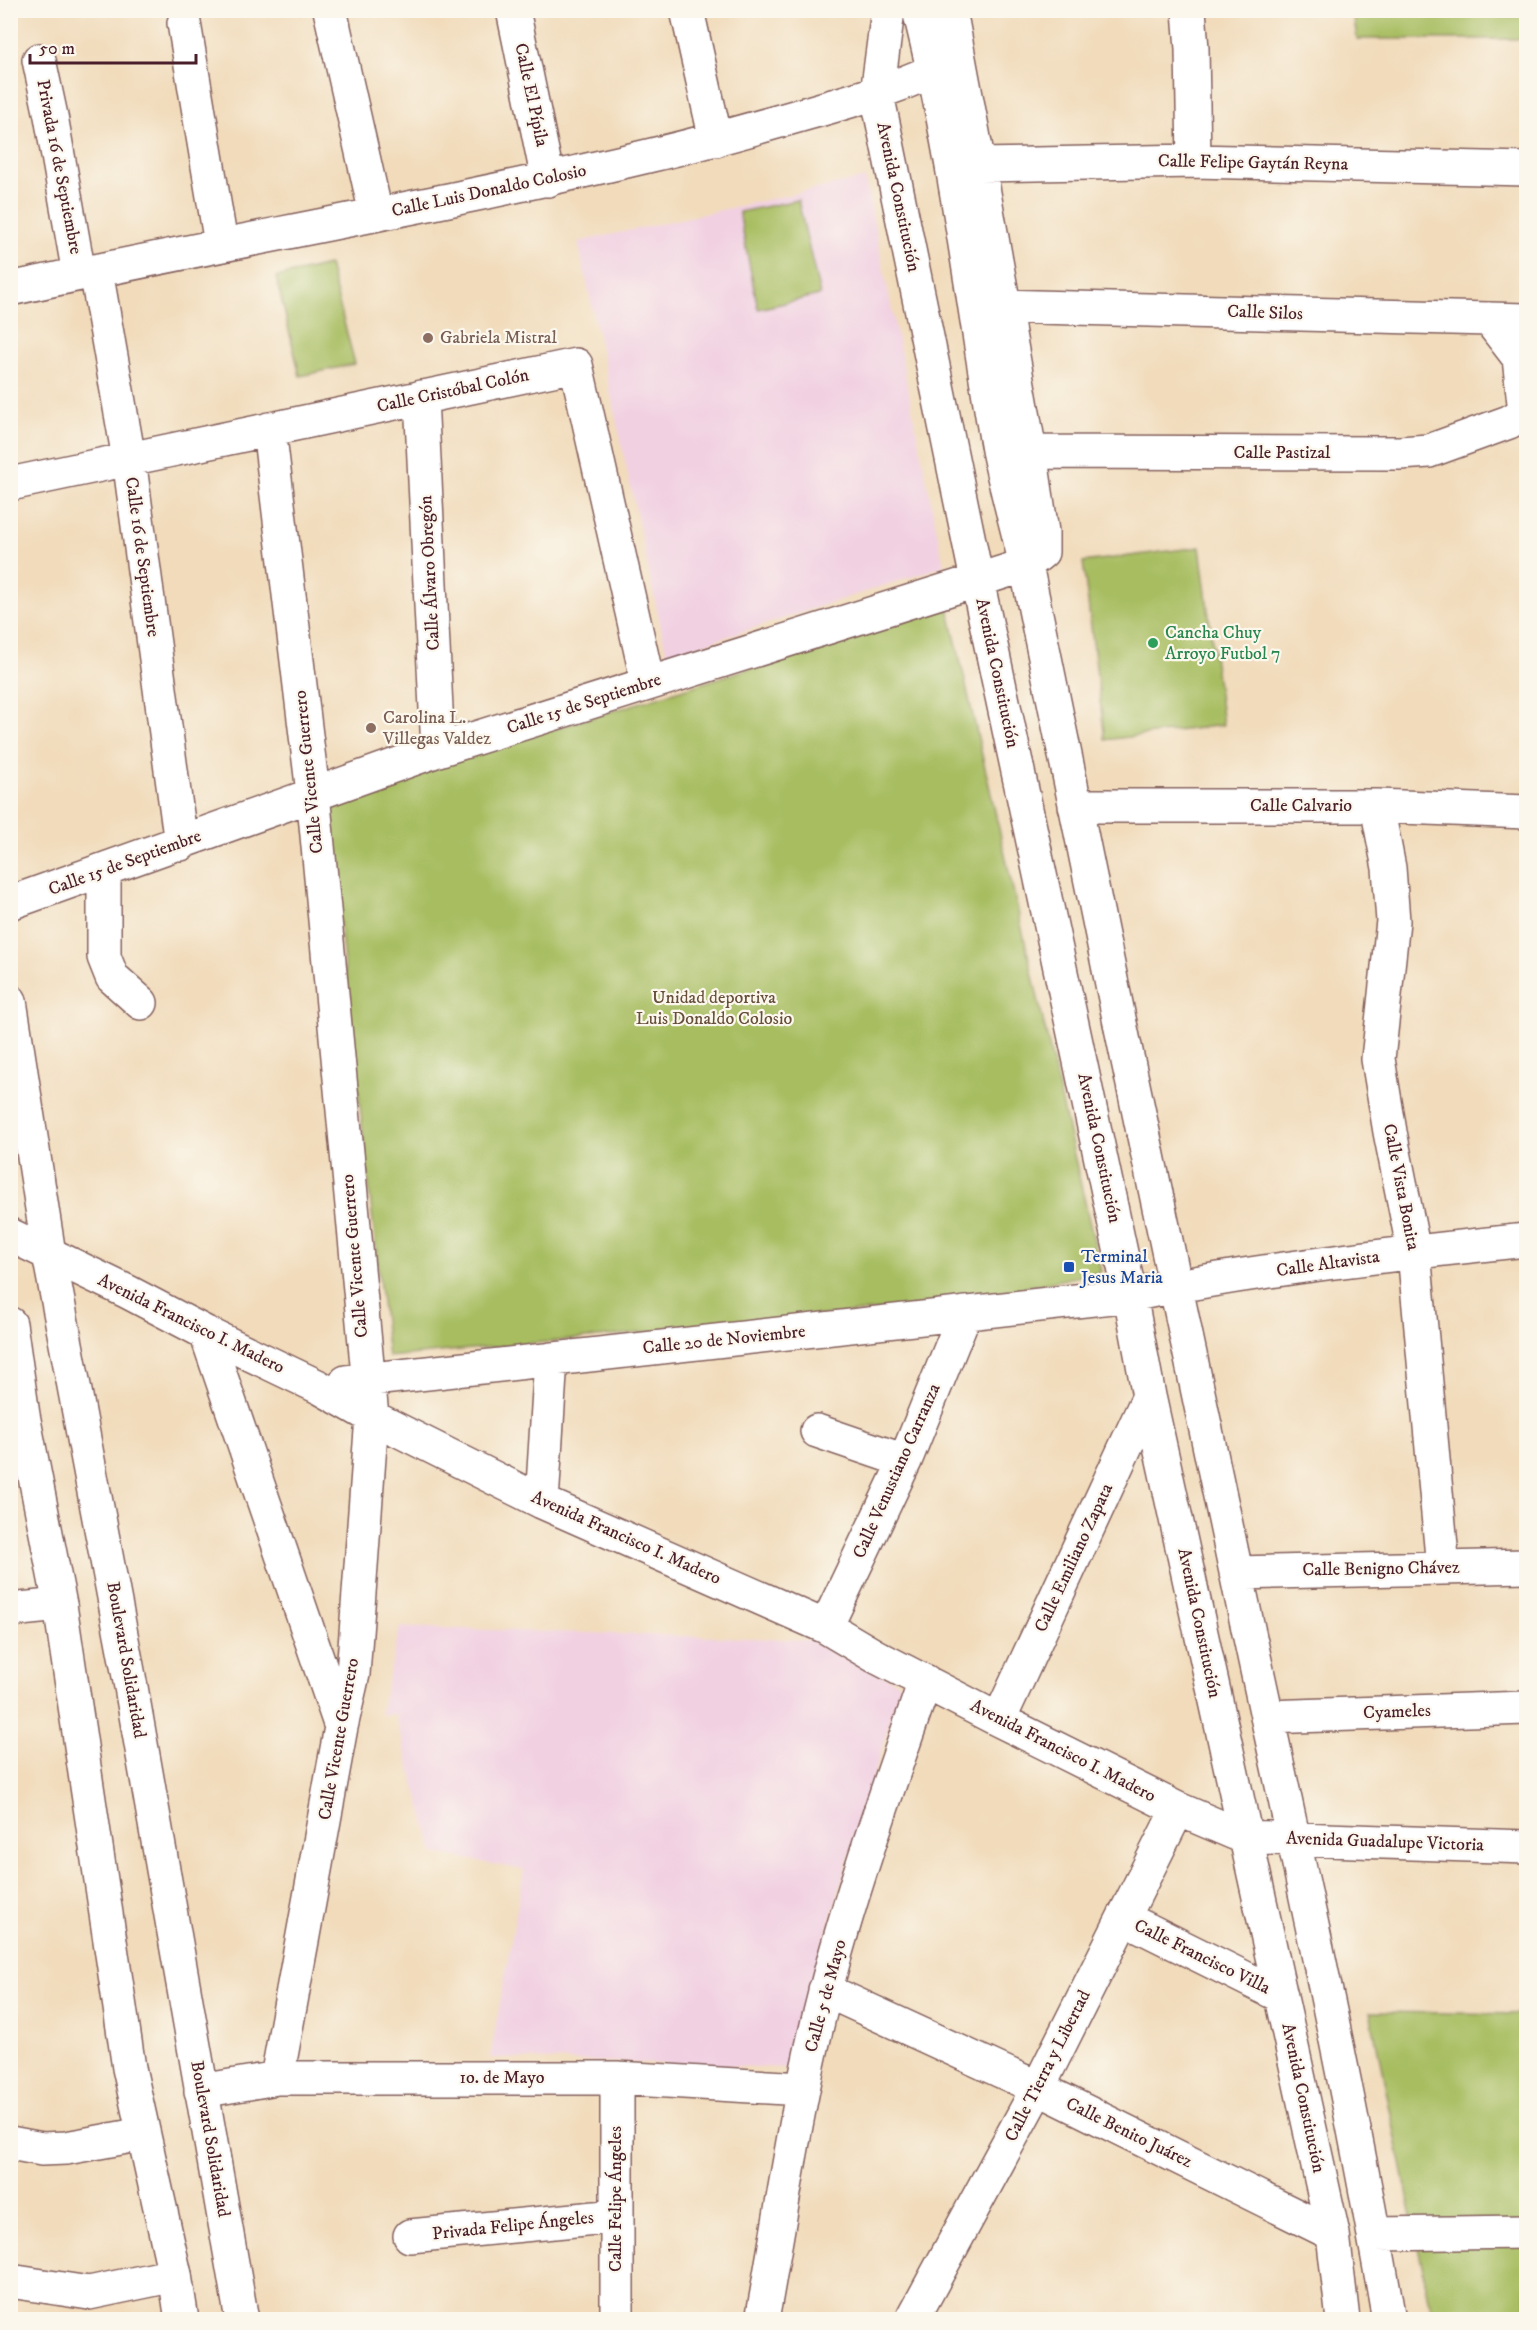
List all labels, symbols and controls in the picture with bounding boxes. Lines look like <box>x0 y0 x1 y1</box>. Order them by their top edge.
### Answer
scale bar <box>30 27 196 65</box>
text: 50 m <box>39 38 75 60</box>
street label: Calle El Pípila <box>509 41 553 149</box>
street label: Privada 16 de Septiembre <box>31 78 87 256</box>
street label: Avenida Constitución <box>871 120 925 274</box>
street label: Calle Felipe Gaytán Reyna <box>1158 150 1349 176</box>
street label: Calle Luis Donaldo Colosio <box>390 160 588 222</box>
street label: Calle Silos <box>1227 301 1303 325</box>
place label: Gabriela Mistral <box>440 327 558 349</box>
marker: Gabriela Mistral <box>421 331 435 345</box>
street label: Calle Cristóbal Colón <box>375 364 532 418</box>
street label: Calle Pastizal <box>1233 442 1331 464</box>
street label: Calle 16 de Septiembre <box>120 476 164 638</box>
street label: Calle Álvaro Obregón <box>414 494 445 651</box>
street label: Avenida Constitución <box>970 596 1024 750</box>
place label: Cancha Chuy Arroyo Futbol 7 <box>1165 622 1281 665</box>
marker: Cancha Chuy Arroyo Futbol 7 <box>1146 636 1160 650</box>
street label: Calle 15 de Septiembre <box>504 669 664 739</box>
street label: Calle Vicente Guerrero <box>289 689 329 855</box>
place label: Carolina L. Villegas Valdez <box>382 707 491 750</box>
marker: Carolina L. Villegas Valdez <box>364 721 378 735</box>
street label: Calle Calvario <box>1250 795 1352 817</box>
street label: Calle 15 de Septiembre <box>46 825 204 901</box>
park label: Unidad deportiva Luis Donaldo Colosio <box>636 987 793 1030</box>
street label: Avenida Constitución <box>1072 1071 1126 1225</box>
street label: Calle Vista Bonita <box>1378 1122 1424 1252</box>
street label: Calle Vicente Guerrero <box>337 1173 373 1339</box>
place label: Terminal Jesus Maria <box>1079 1246 1163 1289</box>
street label: Calle Altavista <box>1275 1246 1381 1282</box>
marker: Terminal Jesus Maria <box>1062 1260 1076 1274</box>
street label: Avenida Francisco I. Madero <box>94 1269 288 1379</box>
street label: Calle 20 de Noviembre <box>642 1321 806 1359</box>
street label: Calle Venustiano Carranza <box>848 1380 946 1562</box>
street label: Calle Emiliano Zapata <box>1030 1480 1118 1636</box>
street label: Avenida Francisco I. Madero <box>528 1486 724 1590</box>
street label: Avenida Constitución <box>1172 1546 1226 1700</box>
street label: Calle Benigno Chávez <box>1302 1557 1460 1581</box>
street label: Boulevard Solidaridad <box>101 1580 151 1740</box>
street label: Calle Vicente Guerrero <box>314 1656 364 1822</box>
street label: Avenida Francisco I. Madero <box>967 1695 1160 1807</box>
street label: Cyameles <box>1363 1700 1431 1724</box>
street label: Avenida Guadalupe Victoria <box>1286 1828 1485 1856</box>
street label: Calle Francisco Villa <box>1130 1915 1274 2000</box>
street label: Calle 5 de Mayo <box>800 1937 852 2055</box>
street label: Calle Tierra y Libertad <box>1000 1987 1096 2145</box>
street label: Avenida Constitución <box>1276 2021 1330 2175</box>
street label: Boulevard Solidaridad <box>185 2059 235 2219</box>
street label: 1o. de Mayo <box>460 2067 545 2089</box>
street label: Calle Benito Juárez <box>1062 2093 1196 2173</box>
street label: Calle Felipe Ángeles <box>604 2126 627 2272</box>
street label: Privada Felipe Ángeles <box>431 2206 595 2245</box>

